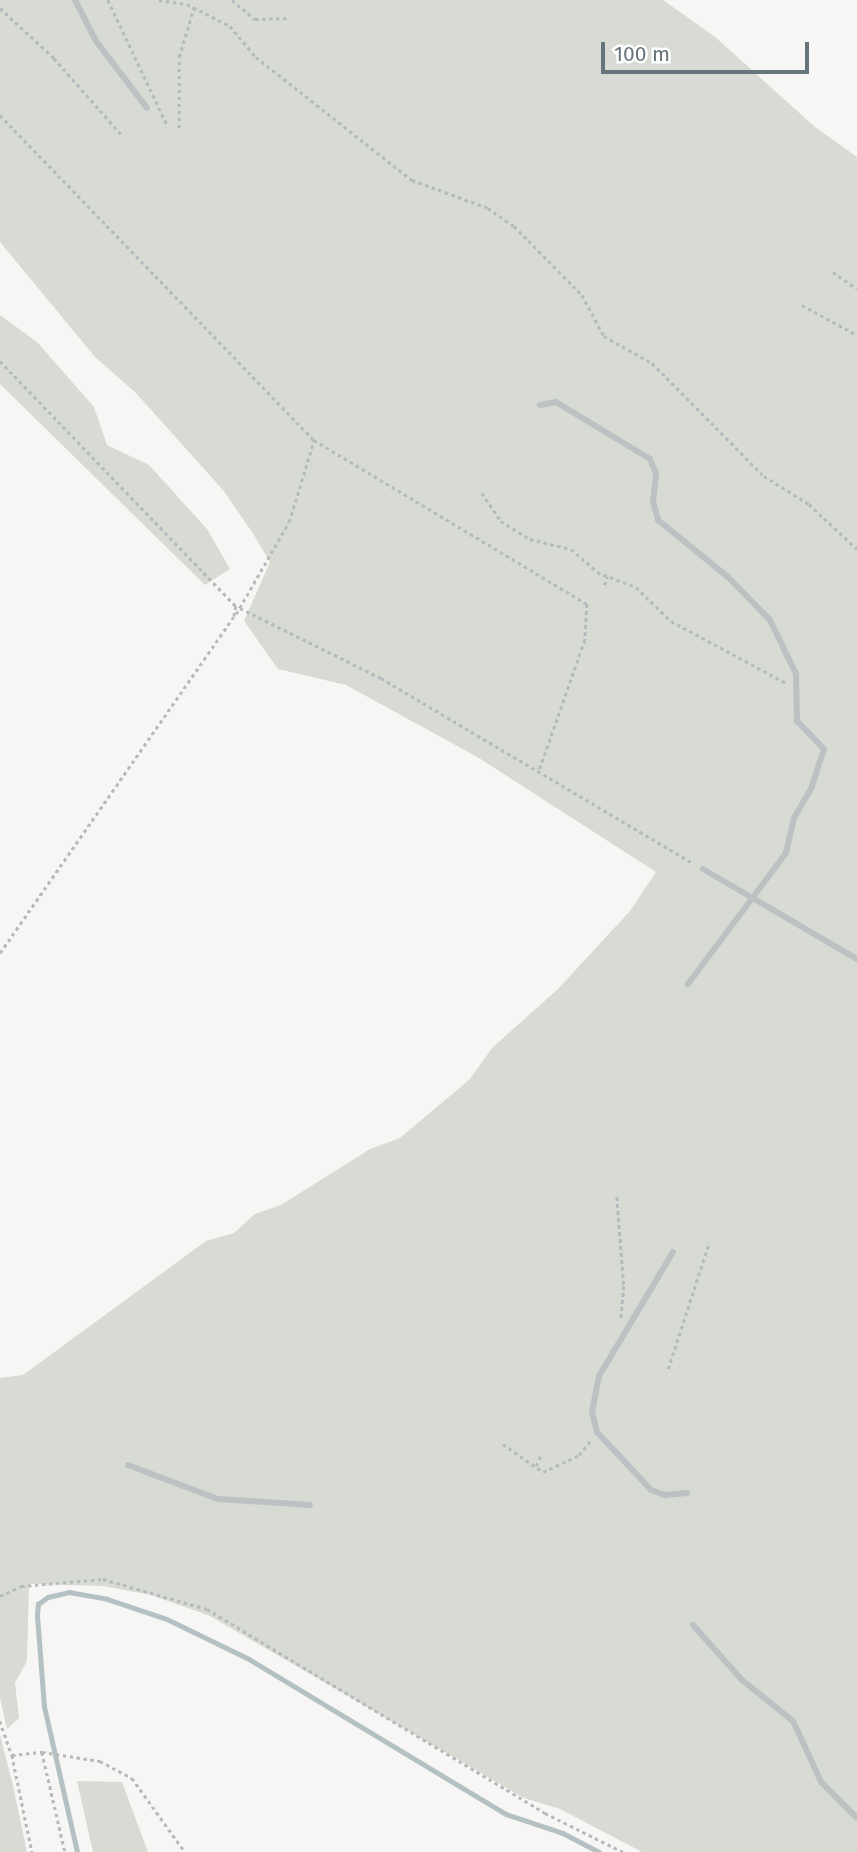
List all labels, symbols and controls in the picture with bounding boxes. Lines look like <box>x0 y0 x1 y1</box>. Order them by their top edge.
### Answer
scale bar <box>605 28 813 72</box>
text: 100 m <box>614 41 670 67</box>

